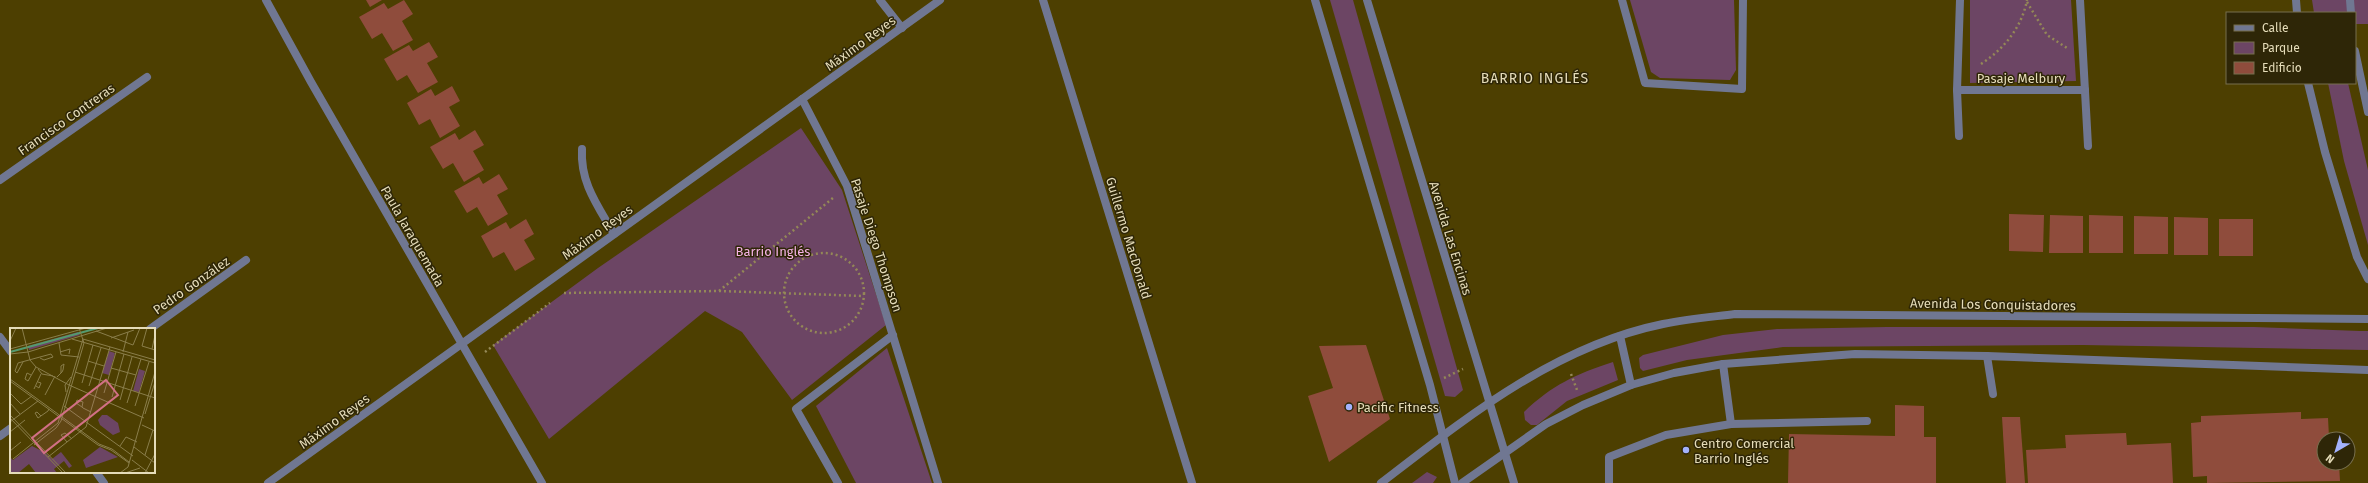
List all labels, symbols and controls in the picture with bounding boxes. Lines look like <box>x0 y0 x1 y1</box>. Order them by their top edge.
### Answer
legend <box>2226 12 2356 84</box>
street label: Máximo Reyes <box>822 13 898 74</box>
text: Calle <box>2262 21 2289 35</box>
text: Parque <box>2262 41 2300 55</box>
text: Edificio <box>2262 61 2302 75</box>
district label: BARRIO INGLÉS <box>1481 69 1589 87</box>
street label: Pasaje Melbury <box>1977 71 2066 86</box>
street label: Francisco Contreras <box>15 80 117 158</box>
street label: Guillermo MacDonald <box>1103 175 1154 301</box>
street label: Pasaje Diego Thompson <box>848 176 905 314</box>
street label: Avenida Las Encinas <box>1426 179 1475 297</box>
street label: Paula Jaraquemada <box>378 183 448 289</box>
street label: Máximo Reyes <box>559 202 635 263</box>
park label: Barrio Inglés <box>736 244 810 259</box>
street label: Pedro González <box>150 253 233 317</box>
street label: Avenida Los Conquistadores <box>1910 296 2076 313</box>
inset map <box>10 328 155 473</box>
street label: Máximo Reyes <box>296 391 372 452</box>
place label: Pacific Fitness <box>1357 400 1439 415</box>
marker: Pacific Fitness <box>1344 402 1354 412</box>
north arrow <box>2316 431 2356 471</box>
place label: Centro Comercial Barrio Inglés <box>1694 436 1794 466</box>
marker: Centro Comercial Barrio Inglés <box>1681 445 1691 455</box>
text: N <box>2323 451 2337 466</box>

